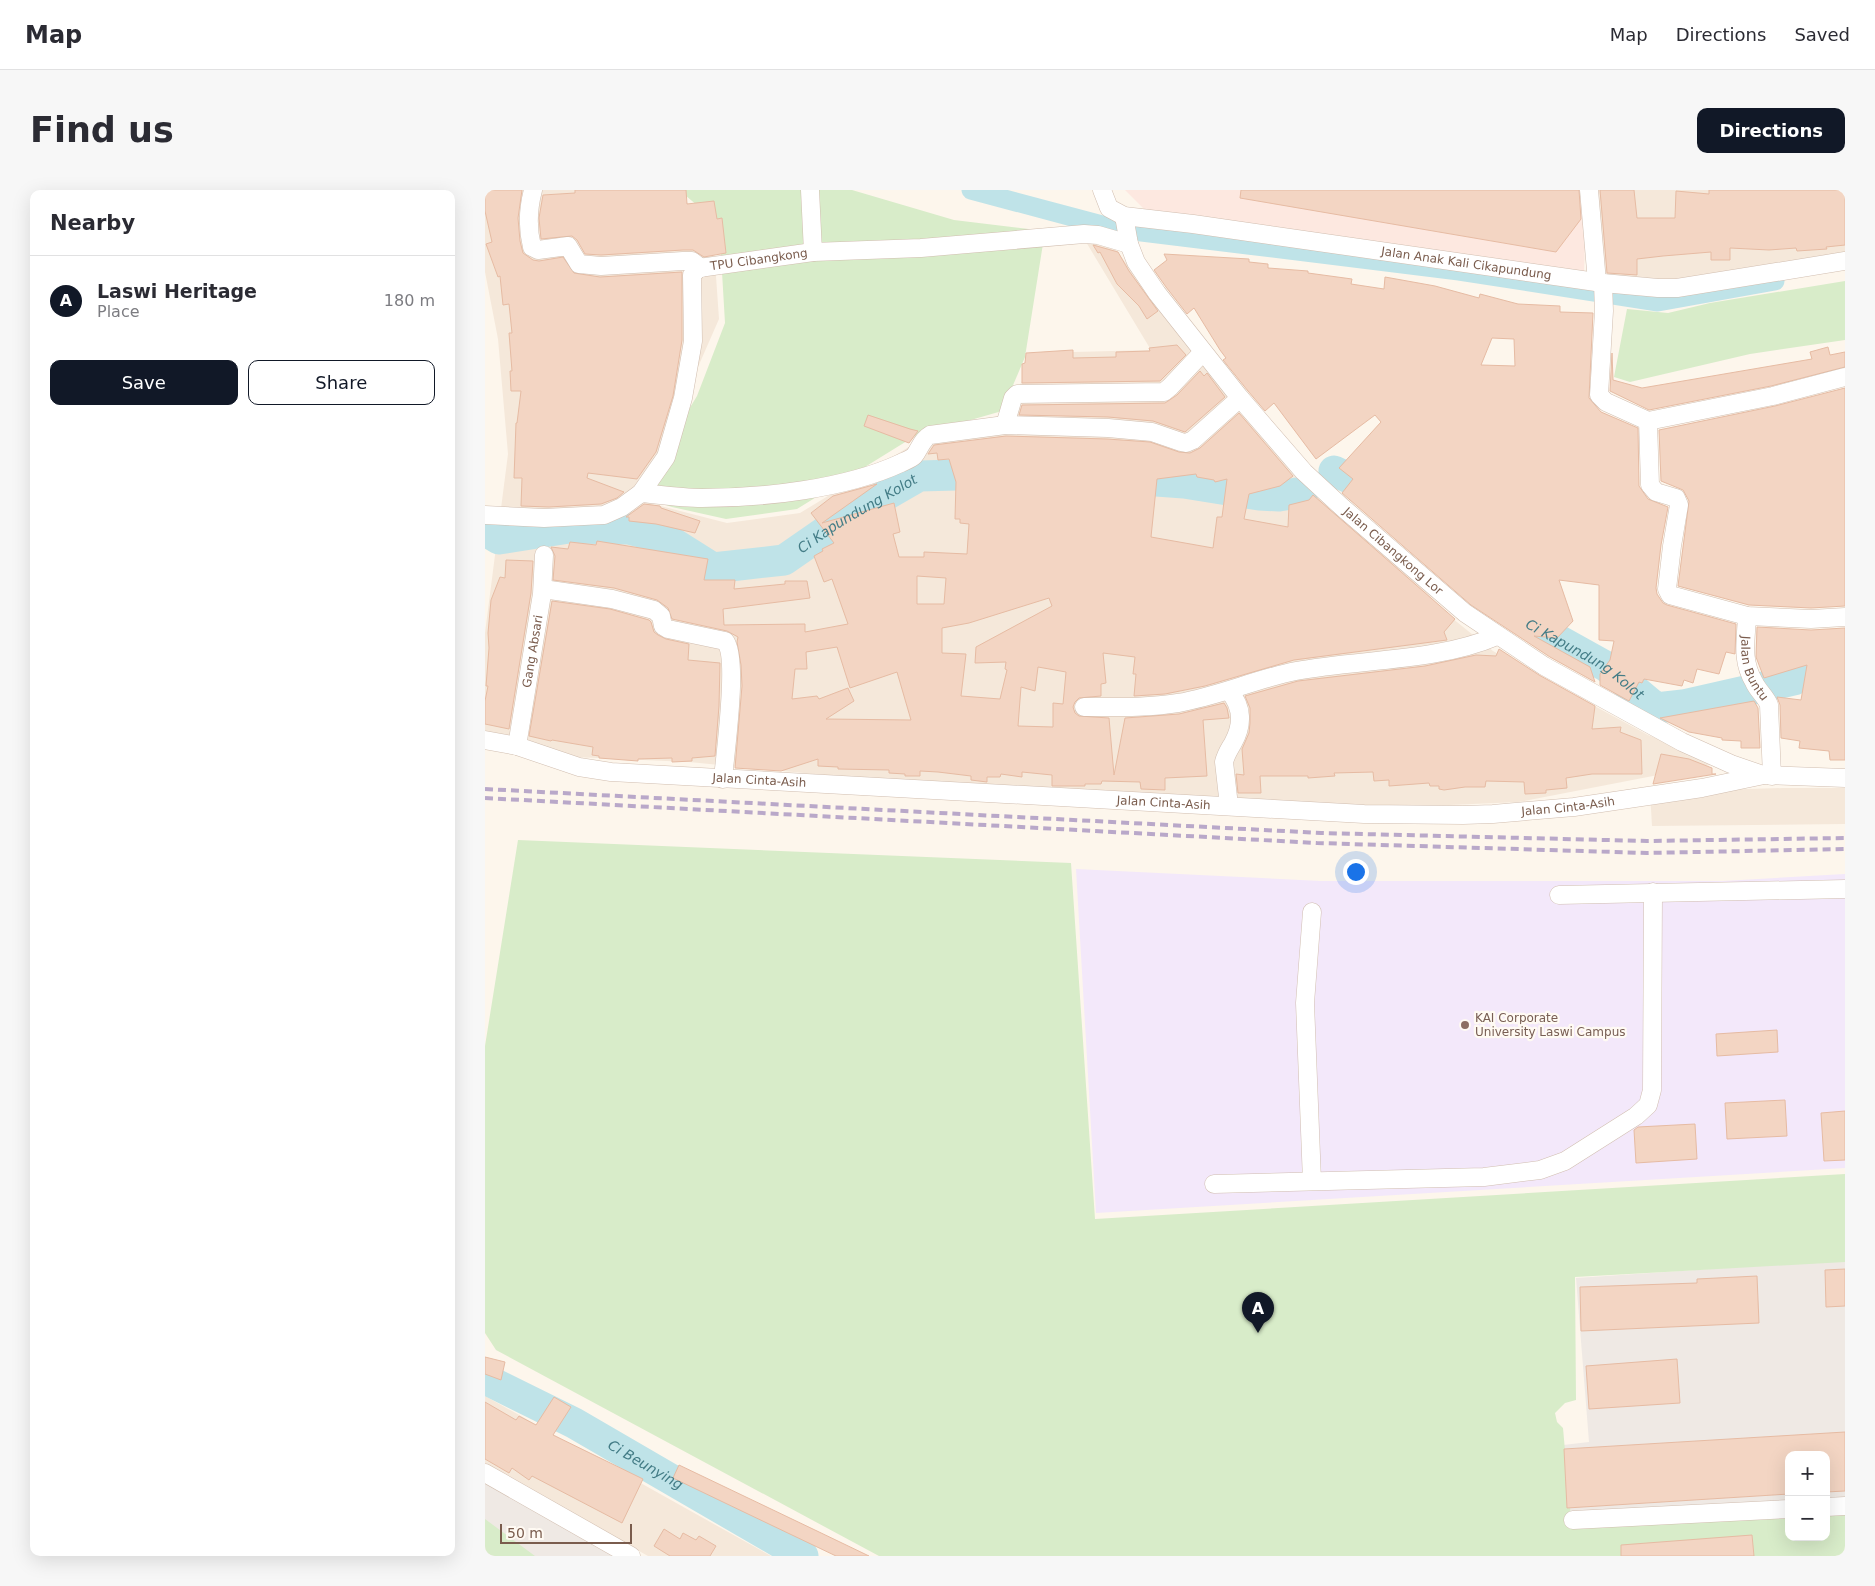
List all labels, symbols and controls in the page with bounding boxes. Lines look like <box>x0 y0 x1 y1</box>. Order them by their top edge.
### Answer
text: Map <box>25 21 82 49</box>
text: Map <box>1610 24 1648 45</box>
text: Directions <box>1676 24 1766 45</box>
text: Saved <box>1794 24 1850 45</box>
button: Directions <box>1697 108 1845 153</box>
text: Find us <box>30 110 174 150</box>
text: Nearby <box>50 211 135 235</box>
street label: Jalan Anak Kali Cikapundung <box>1379 244 1552 283</box>
street label: TPU Cibangkong <box>708 246 809 273</box>
text: Laswi Heritage <box>97 280 257 302</box>
text: A <box>60 291 72 310</box>
text: 180 m <box>384 291 435 310</box>
text: Place <box>97 302 140 321</box>
button: Save <box>50 360 238 405</box>
button: Share <box>248 360 435 405</box>
water label: Ci Kapundung Kolot <box>794 471 920 556</box>
street label: Jalan Cibangkong Lor <box>1340 504 1446 598</box>
street label: Gang Absari <box>520 614 545 689</box>
water label: Ci Kapundung Kolot <box>1523 616 1648 703</box>
street label: Jalan Buntu <box>1738 634 1771 703</box>
street label: Jalan Cinta-Asih <box>711 771 807 790</box>
street label: Jalan Cinta-Asih <box>1115 793 1211 812</box>
street label: Jalan Cinta-Asih <box>1520 794 1616 819</box>
your location <box>1343 859 1369 885</box>
place label: KAI Corporate University Laswi Campus <box>1475 1011 1626 1039</box>
marker: KAI Corporate University Laswi Campus <box>1459 1019 1471 1031</box>
pin: A <box>1242 1292 1274 1333</box>
water label: Ci Beunying <box>605 1437 686 1493</box>
map controls <box>1785 1451 1830 1541</box>
button: + <box>1785 1451 1830 1496</box>
button: − <box>1785 1496 1830 1541</box>
scale bar <box>500 1521 633 1544</box>
text: 50 m <box>507 1525 543 1541</box>

